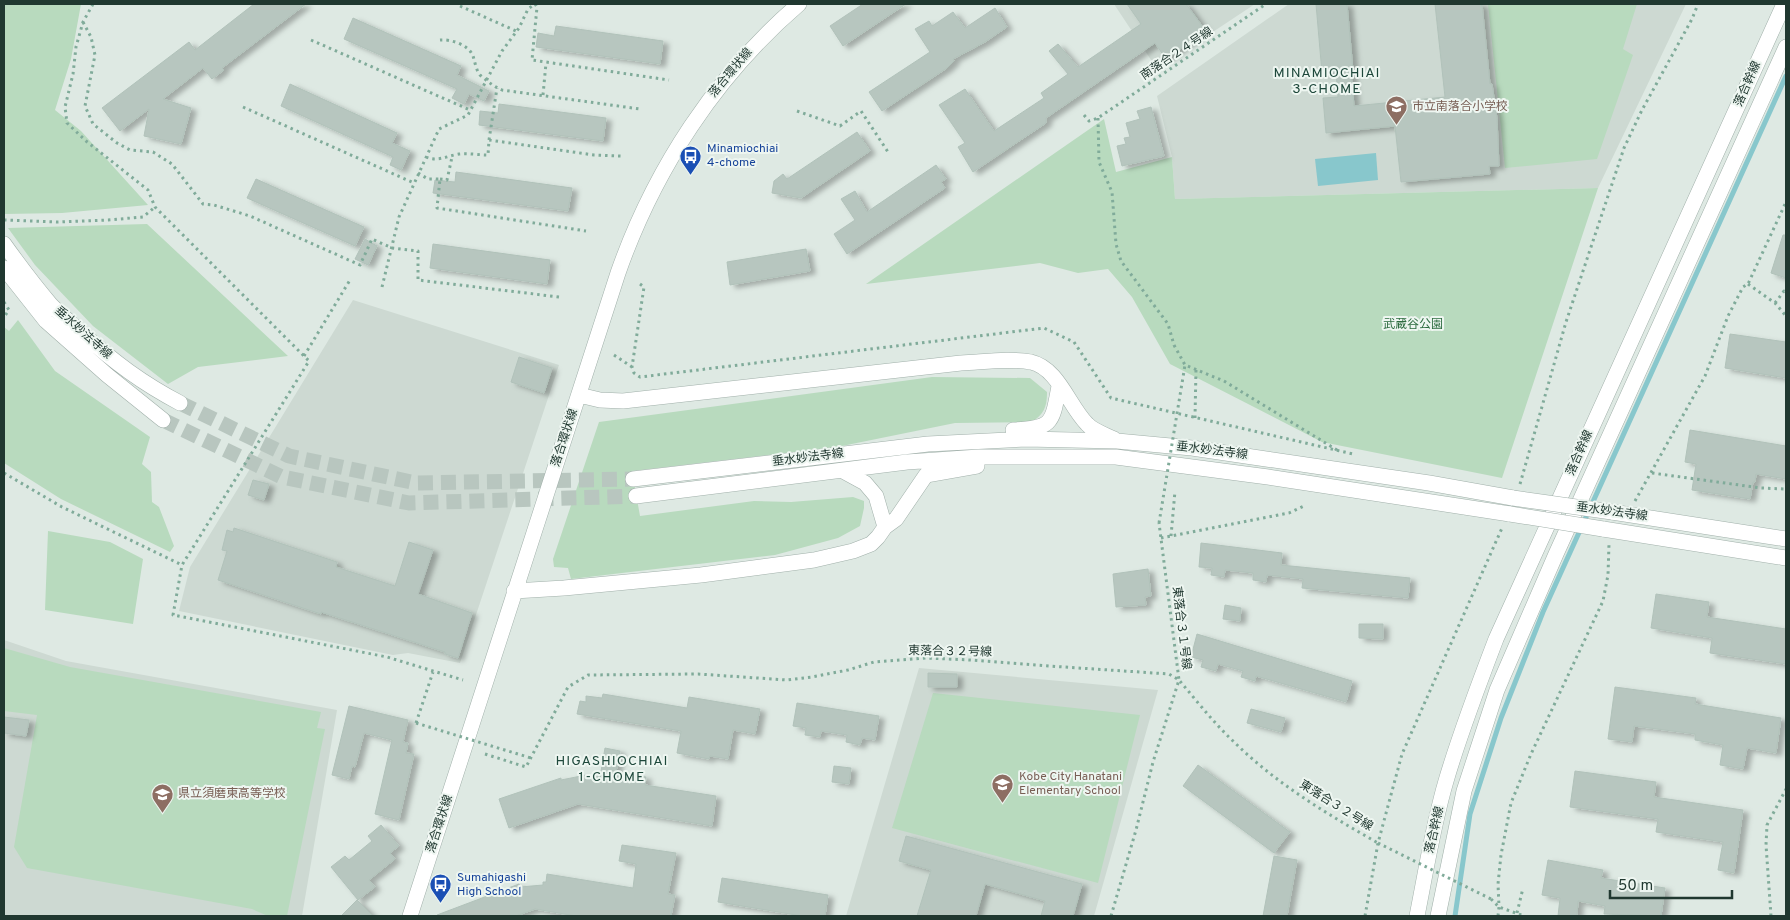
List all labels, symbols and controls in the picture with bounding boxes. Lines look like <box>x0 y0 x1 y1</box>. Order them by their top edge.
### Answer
street label: 南落合２４号線 <box>1138 24 1216 84</box>
street label: 落合環状線 <box>706 45 756 101</box>
street label: 落合幹線 <box>1731 59 1765 109</box>
district label: MINAMIOCHIAI 3-CHOME <box>1274 65 1380 98</box>
school or university icon: 市立南落合小学校 <box>1384 95 1408 126</box>
place label: 市立南落合小学校 <box>1412 99 1508 115</box>
place label: Minamiochiai 4-chome <box>707 141 778 171</box>
bus stop icon: Minamiochiai 4-chome <box>679 144 703 175</box>
street label: 垂水妙法寺線 <box>51 303 115 363</box>
park label: 武蔵谷公園 <box>1383 317 1443 333</box>
street label: 落合環状線 <box>548 407 582 469</box>
street label: 落合幹線 <box>1563 428 1597 478</box>
street label: 垂水妙法寺線 <box>1175 439 1249 463</box>
street label: 垂水妙法寺線 <box>771 446 845 470</box>
street label: 垂水妙法寺線 <box>1575 499 1649 525</box>
street label: 東落合３１号線 <box>1168 585 1194 671</box>
street label: 東落合３２号線 <box>908 643 992 661</box>
district label: HIGASHIOCHIAI 1-CHOME <box>555 753 669 786</box>
place label: Kobe City Hanatani Elementary School <box>1019 769 1122 799</box>
school or university icon: Kobe City Hanatani Elementary School <box>991 772 1015 803</box>
street label: 東落合３２号線 <box>1296 777 1376 835</box>
school or university icon: 県立須磨東高等学校 <box>150 782 174 813</box>
place label: 県立須磨東高等学校 <box>178 786 286 802</box>
street label: 落合環状線 <box>423 793 457 855</box>
street label: 落合幹線 <box>1422 805 1448 855</box>
scale bar <box>1610 868 1732 900</box>
place label: Sumahigashi High School <box>457 870 526 900</box>
bus stop icon: Sumahigashi High School <box>429 873 453 904</box>
text: 50 m <box>1618 877 1653 896</box>

